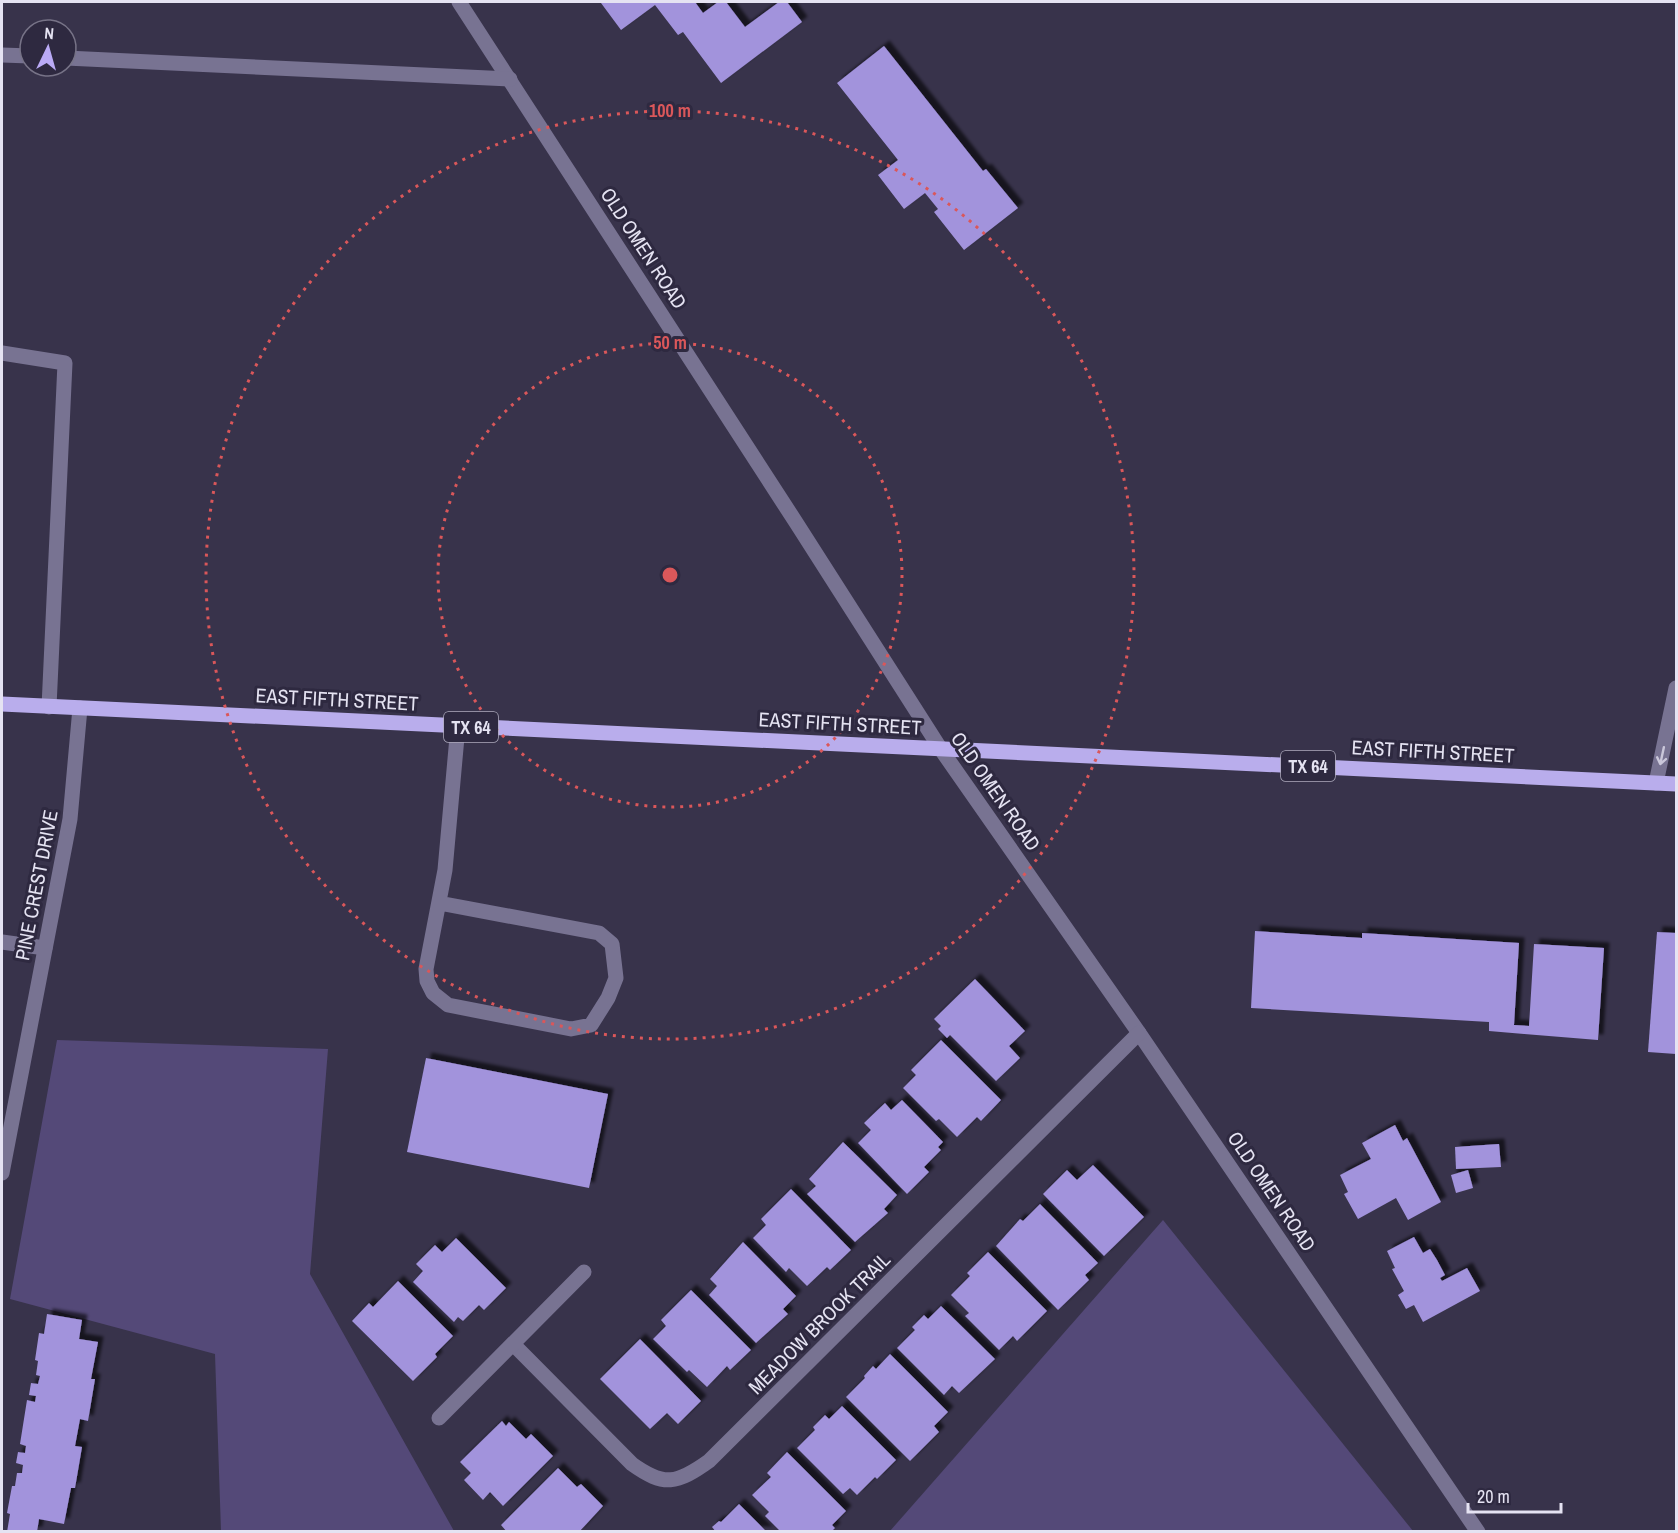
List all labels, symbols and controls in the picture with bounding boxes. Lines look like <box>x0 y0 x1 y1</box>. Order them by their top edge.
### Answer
north arrow <box>18 18 78 78</box>
text: N <box>44 22 55 44</box>
text: 100 m <box>649 98 691 123</box>
street label: OLD OMEN ROAD <box>595 182 693 314</box>
text: 50 m <box>653 330 687 355</box>
centre of rings <box>660 565 680 585</box>
street label: EAST FIFTH STREET <box>255 681 419 717</box>
street label: EAST FIFTH STREET <box>758 705 922 741</box>
road number: TX 64 <box>444 712 498 742</box>
street label: OLD OMEN ROAD <box>945 726 1047 856</box>
street label: EAST FIFTH STREET <box>1351 733 1515 769</box>
one-way arrow <box>1656 746 1667 765</box>
road number: TX 64 <box>1281 751 1335 781</box>
street label: PINE CREST DRIVE <box>8 807 64 963</box>
street label: OLD OMEN ROAD <box>1222 1126 1322 1256</box>
street label: MEADOW BROOK TRAIL <box>742 1246 896 1400</box>
scale bar <box>1468 1476 1561 1514</box>
text: 20 m <box>1477 1484 1510 1509</box>

